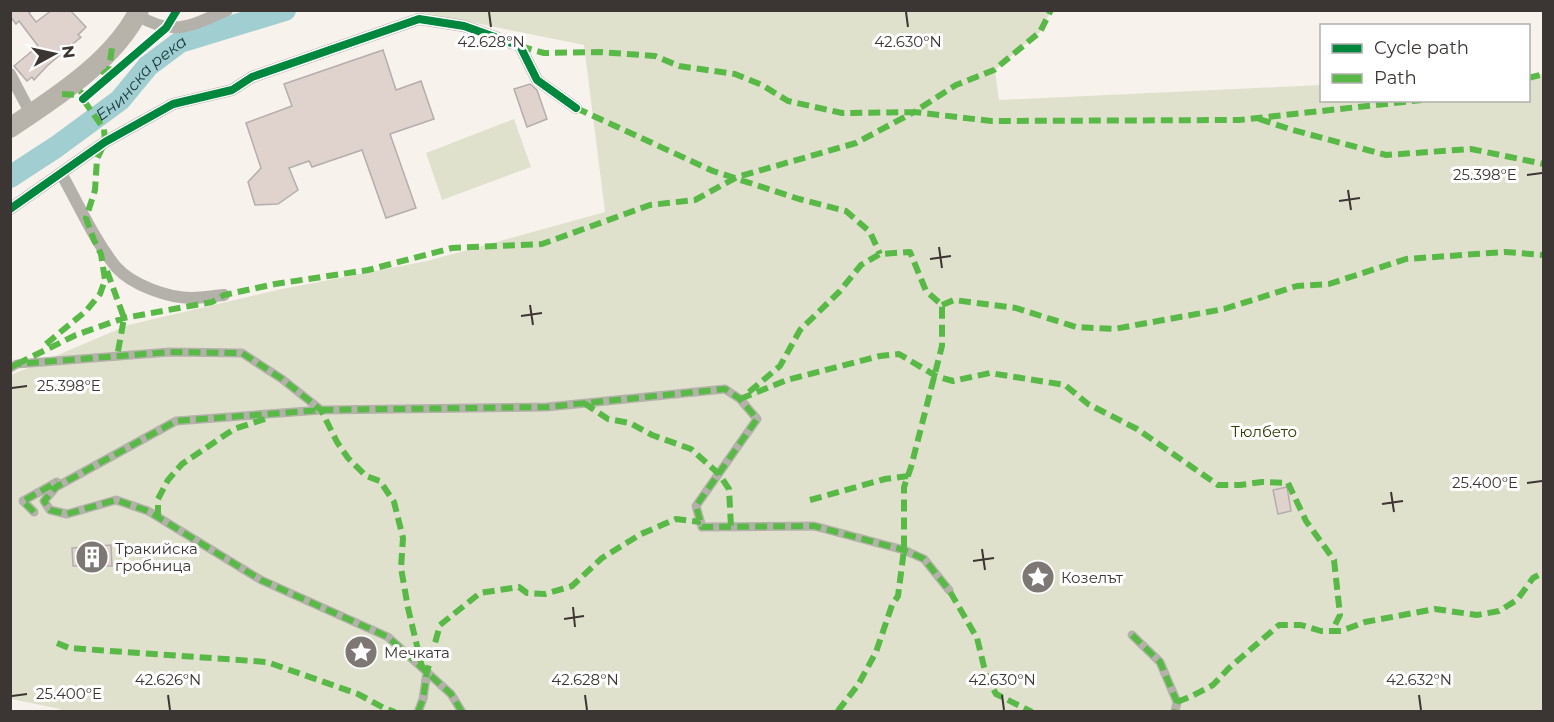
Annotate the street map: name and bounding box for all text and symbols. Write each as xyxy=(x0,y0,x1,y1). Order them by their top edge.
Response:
north arrow xyxy=(24,24,84,84)
legend xyxy=(1320,24,1530,102)
water label: Енинска река xyxy=(92,31,190,124)
text: 42.628°N xyxy=(457,32,525,51)
text: 42.630°N xyxy=(874,32,942,51)
text: Cycle path xyxy=(1374,37,1469,59)
text: N xyxy=(58,44,79,60)
text: Path xyxy=(1374,67,1417,89)
text: 25.398°E xyxy=(1453,165,1517,184)
text: 25.398°E xyxy=(37,376,101,395)
park label: Тюлбето xyxy=(1231,422,1297,441)
text: 25.400°E xyxy=(1452,473,1518,492)
building icon: Тракийска гробница xyxy=(74,539,110,575)
place label: Тракийска гробница xyxy=(115,539,198,575)
place icon: Козелът xyxy=(1020,559,1056,595)
place label: Козелът xyxy=(1061,568,1124,587)
place icon: Мечката xyxy=(343,634,379,670)
place label: Мечката xyxy=(384,643,450,662)
text: 42.626°N xyxy=(135,670,201,689)
text: 42.628°N xyxy=(551,670,619,689)
text: 42.630°N xyxy=(968,670,1036,689)
text: 42.632°N xyxy=(1386,670,1452,689)
text: 25.400°E xyxy=(36,684,102,703)

